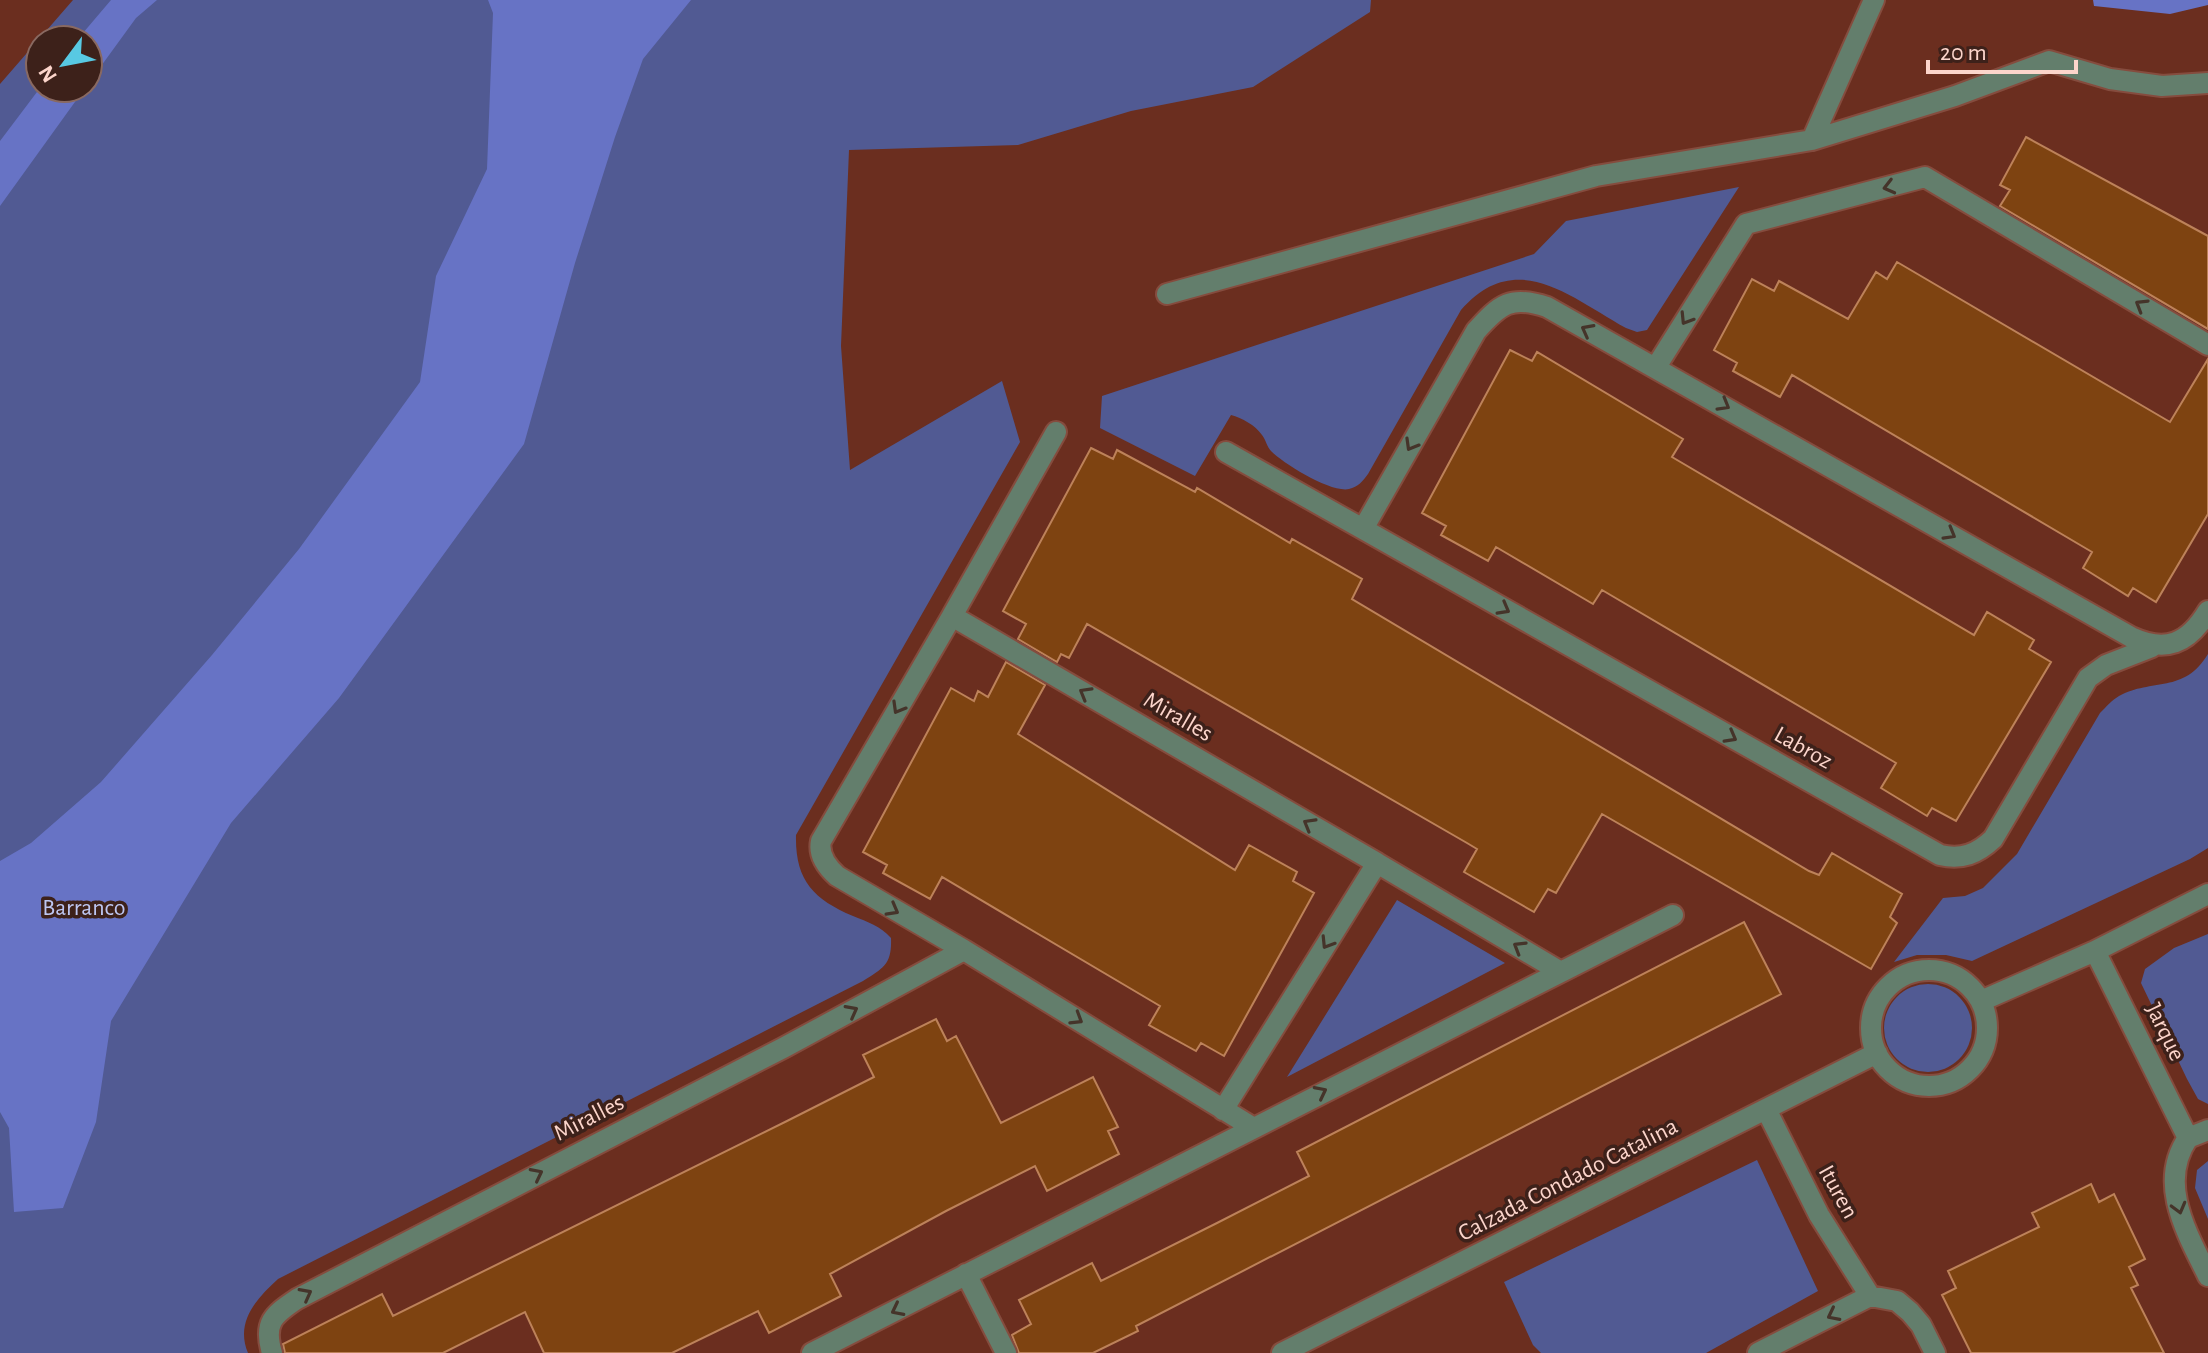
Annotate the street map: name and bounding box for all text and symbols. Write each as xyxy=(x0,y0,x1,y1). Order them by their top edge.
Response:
north arrow xyxy=(24,24,104,104)
scale bar xyxy=(1928,24,2076,74)
text: 20 m xyxy=(1940,41,1987,65)
text: N xyxy=(35,62,61,86)
one-way arrow xyxy=(1882,177,1896,194)
one-way arrow xyxy=(2135,299,2150,315)
one-way arrow xyxy=(1681,310,1696,325)
one-way arrow xyxy=(1582,324,1596,340)
one-way arrow xyxy=(1715,395,1730,411)
one-way arrow xyxy=(1405,436,1421,450)
one-way arrow xyxy=(1941,524,1956,540)
one-way arrow xyxy=(1496,599,1510,615)
one-way arrow xyxy=(1079,687,1094,703)
street label: Miralles xyxy=(1139,688,1217,746)
one-way arrow xyxy=(893,699,908,714)
street label: Labroz xyxy=(1770,722,1836,774)
one-way arrow xyxy=(1722,727,1736,743)
one-way arrow xyxy=(1303,818,1318,834)
park label: Barranco xyxy=(42,896,126,920)
one-way arrow xyxy=(884,900,899,916)
one-way arrow xyxy=(1321,934,1336,949)
one-way arrow xyxy=(1513,942,1528,957)
street label: Jarque xyxy=(2141,999,2189,1065)
one-way arrow xyxy=(844,1005,858,1020)
one-way arrow xyxy=(1068,1010,1083,1025)
one-way arrow xyxy=(1313,1087,1328,1102)
street label: Miralles xyxy=(550,1090,628,1146)
street label: Calzada Condado Catalina xyxy=(1454,1114,1682,1246)
street label: Ituren xyxy=(1814,1161,1862,1223)
one-way arrow xyxy=(528,1169,543,1184)
one-way arrow xyxy=(2170,1201,2187,1215)
one-way arrow xyxy=(297,1288,312,1304)
one-way arrow xyxy=(890,1300,905,1315)
one-way arrow xyxy=(1827,1305,1842,1320)

